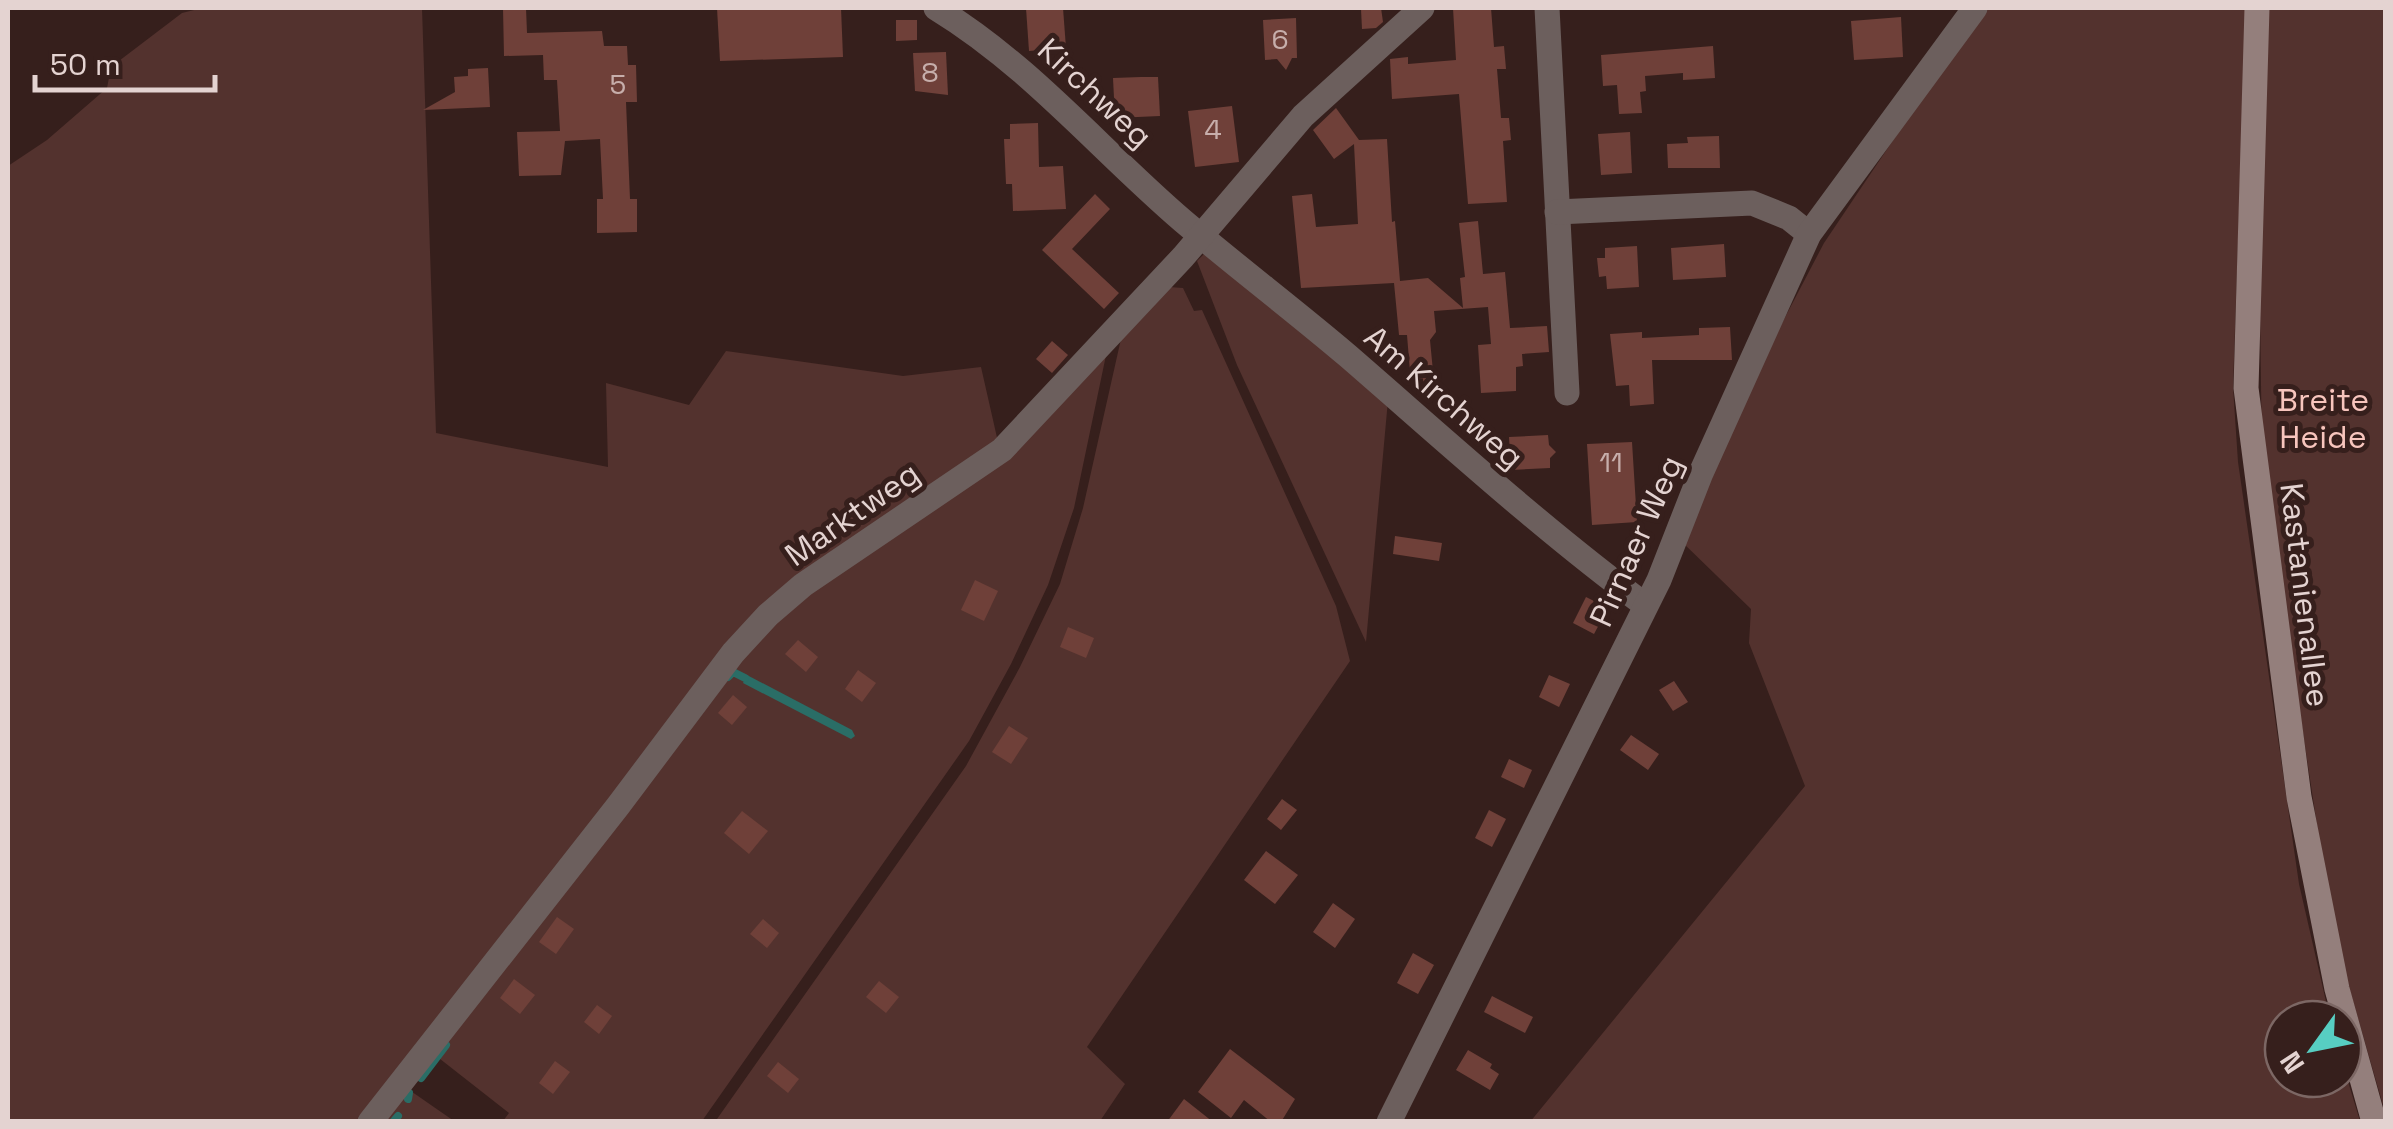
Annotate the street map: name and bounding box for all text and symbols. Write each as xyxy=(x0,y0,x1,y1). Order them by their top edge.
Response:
house number: 6 xyxy=(1271,21,1289,57)
scale bar xyxy=(35,30,215,92)
street label: Kirchweg xyxy=(1029,30,1161,156)
text: 50 m xyxy=(50,45,121,84)
house number: 8 xyxy=(921,54,939,90)
house number: 5 xyxy=(610,66,626,102)
house number: 4 xyxy=(1204,111,1222,147)
street label: Am Kirchweg xyxy=(1356,317,1532,477)
park label: Breite Heide xyxy=(2277,380,2369,457)
house number: 11 xyxy=(1599,444,1623,480)
street label: Pirnaer Weg xyxy=(1581,449,1691,633)
street label: Marktweg xyxy=(777,453,927,575)
street label: Kastanienallee xyxy=(2271,481,2339,709)
north arrow xyxy=(2263,999,2363,1099)
text: N xyxy=(2272,1045,2312,1080)

